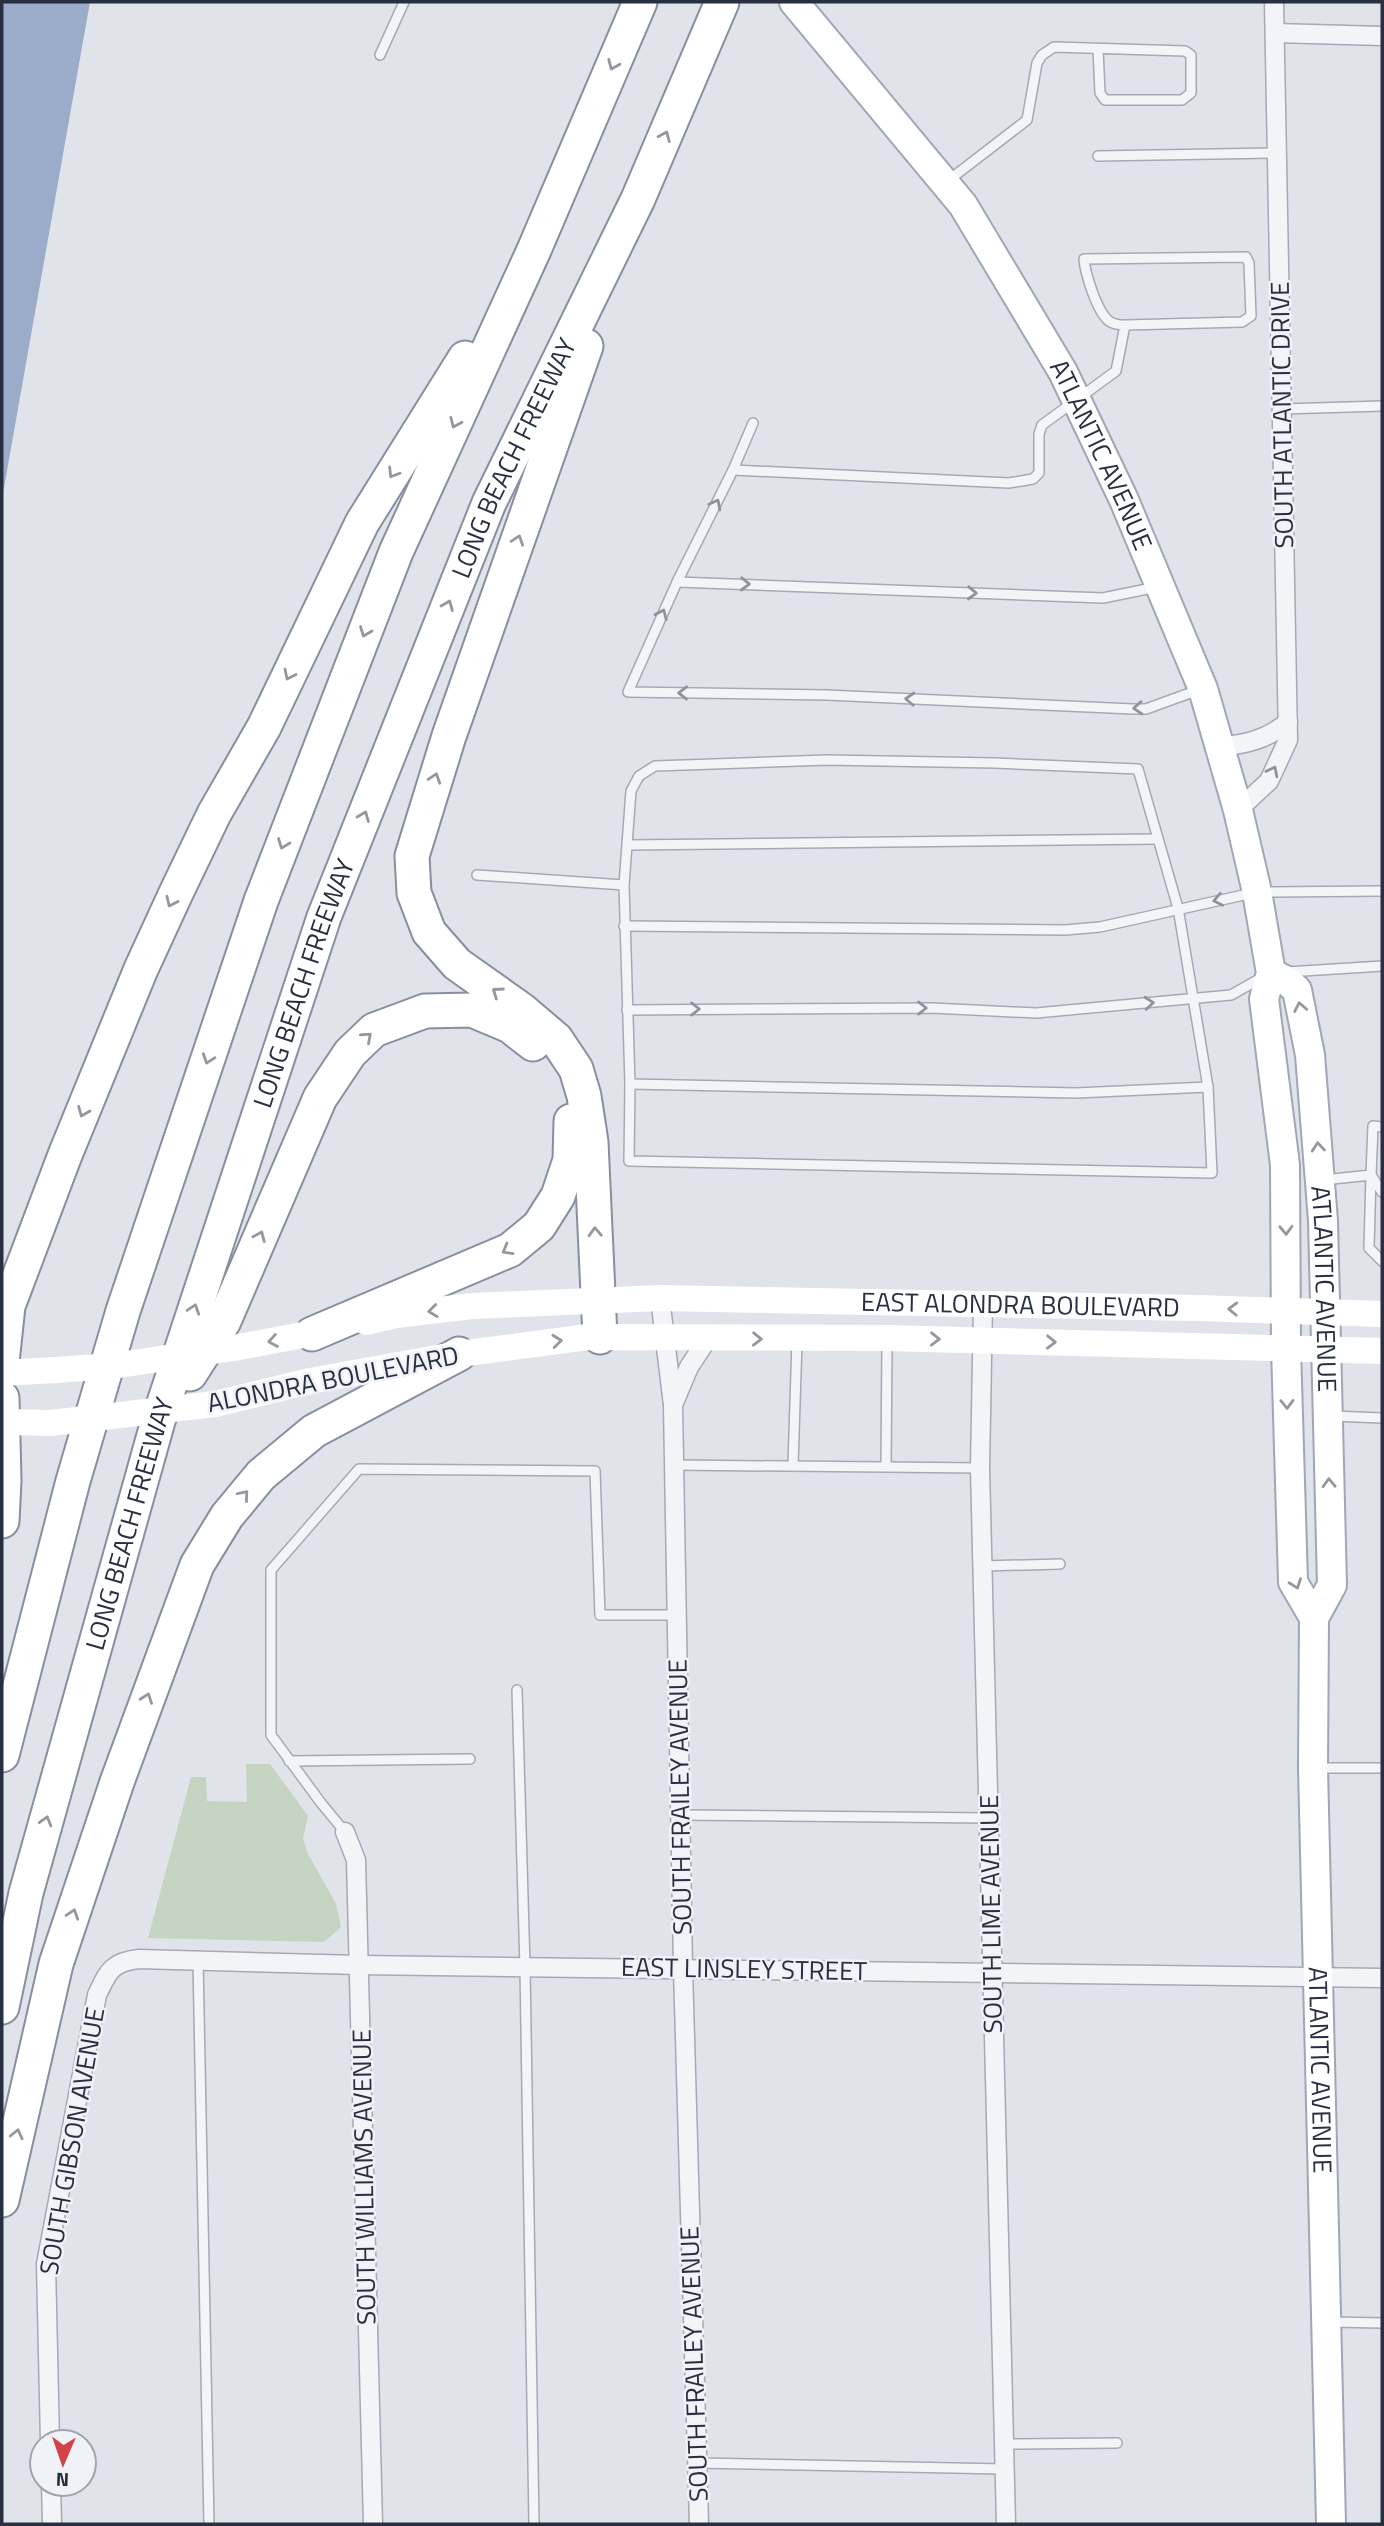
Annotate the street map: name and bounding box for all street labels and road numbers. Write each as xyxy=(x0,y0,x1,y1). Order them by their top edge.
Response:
street label: SOUTH ATLANTIC DRIVE xyxy=(1260,281,1303,549)
street label: LONG BEACH FREEWAY xyxy=(441,331,586,584)
street label: ATLANTIC AVENUE xyxy=(1041,351,1163,556)
street label: LONG BEACH FREEWAY xyxy=(243,853,364,1113)
street label: ATLANTIC AVENUE xyxy=(1301,1184,1347,1393)
street label: EAST ALONDRA BOULEVARD xyxy=(861,1282,1180,1327)
street label: ALONDRA BOULEVARD xyxy=(204,1335,462,1422)
street label: LONG BEACH FREEWAY xyxy=(75,1392,183,1654)
street label: SOUTH FRAILEY AVENUE xyxy=(658,1659,701,1935)
street label: SOUTH LIME AVENUE xyxy=(969,1794,1012,2034)
street label: EAST LINSLEY STREET xyxy=(620,1947,868,1990)
street label: ATLANTIC AVENUE xyxy=(1299,1966,1343,2174)
street label: SOUTH GIBSON AVENUE xyxy=(29,2004,114,2278)
street label: SOUTH WILLIAMS AVENUE xyxy=(341,2029,386,2325)
street label: SOUTH FRAILEY AVENUE xyxy=(669,2225,718,2503)

